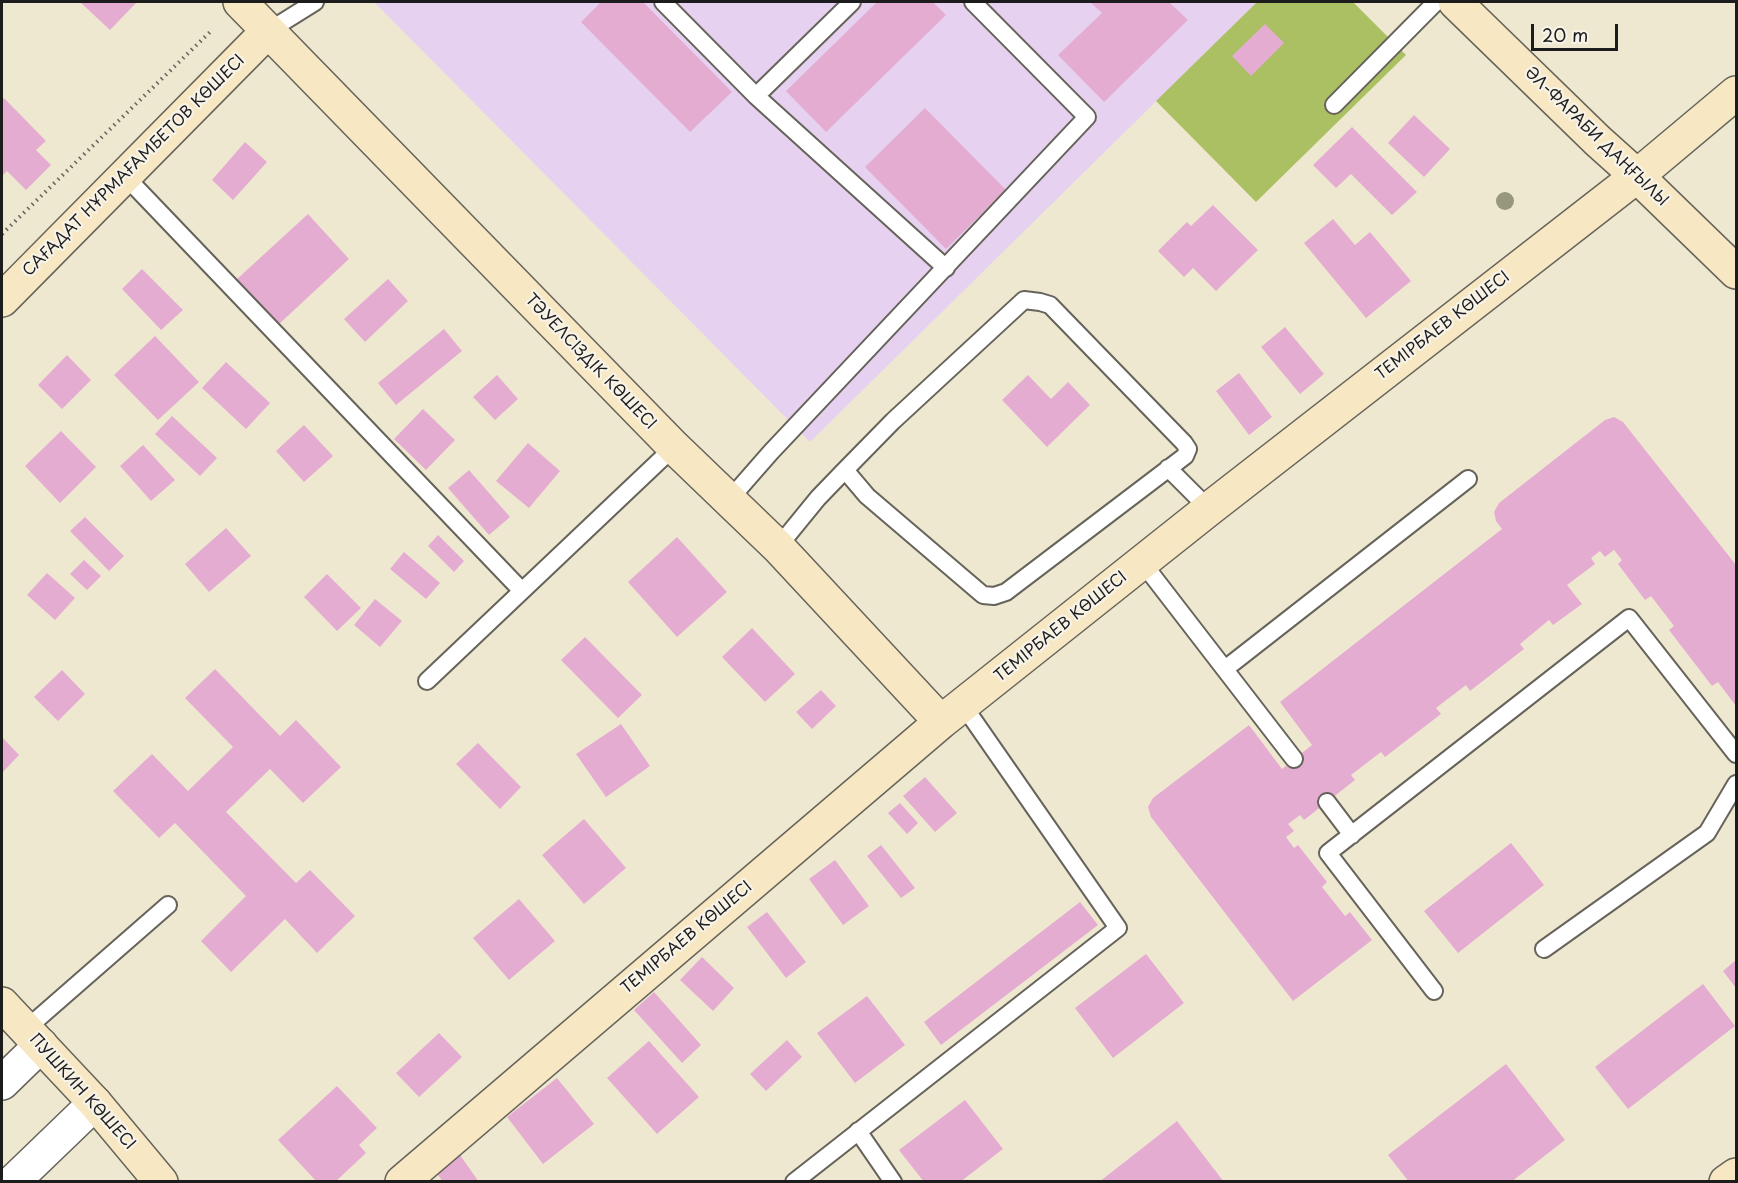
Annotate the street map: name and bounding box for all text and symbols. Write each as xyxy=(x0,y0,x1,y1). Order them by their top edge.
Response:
scale bar xyxy=(1534,12,1621,50)
text: 20 m xyxy=(1542,21,1588,48)
street label: САҒАДАТ НҰРМАҒАМБЕТОВ КӨШЕСІ xyxy=(19,51,249,281)
street label: ӘЛ-ФАРАБИ ДАҢҒЫЛЫ xyxy=(1520,63,1672,211)
street label: ТЕМІРБАЕВ КӨШЕСІ xyxy=(1372,268,1514,384)
street label: ТӘУЕЛСІЗДІК КӨШЕСІ xyxy=(520,290,660,434)
street label: ТЕМІРБАЕВ КӨШЕСІ xyxy=(991,568,1131,686)
street label: ТЕМІРБАЕВ КӨШЕСІ xyxy=(618,878,756,998)
street label: ПУШКИН КӨШЕСІ xyxy=(25,1030,139,1154)

